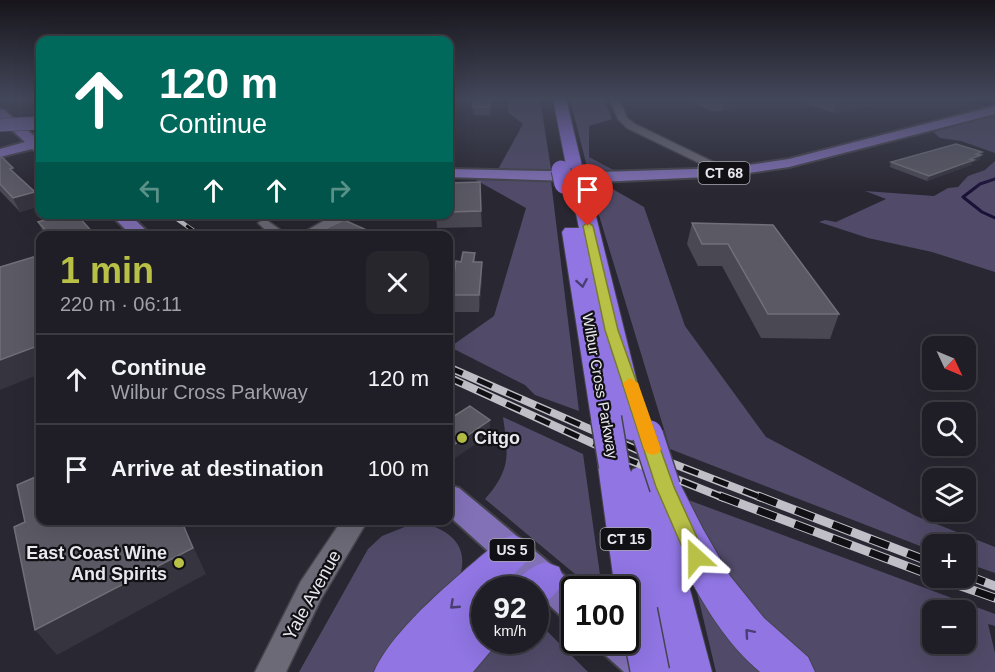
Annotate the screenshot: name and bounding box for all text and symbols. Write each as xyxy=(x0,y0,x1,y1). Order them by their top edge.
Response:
icon: ahead xyxy=(60,60,138,138)
text: 120 m xyxy=(159,60,278,107)
text: Continue xyxy=(159,109,267,139)
road number: CT 68 xyxy=(698,162,750,184)
pin xyxy=(562,164,613,226)
icon: arrive xyxy=(571,173,604,206)
icon: left xyxy=(134,174,167,207)
icon: ahead xyxy=(197,174,230,207)
icon: ahead xyxy=(260,174,293,207)
icon: right xyxy=(323,174,356,207)
text: 1 min xyxy=(60,250,154,291)
button: close xyxy=(366,251,429,314)
one-way arrow xyxy=(575,278,588,288)
text: 220 m · 06:11 xyxy=(60,293,182,315)
street label: Wilbur Cross Parkway xyxy=(579,312,622,461)
north arrow xyxy=(922,336,976,390)
map controls xyxy=(922,336,976,654)
text: Continue xyxy=(111,355,206,380)
icon: ahead xyxy=(60,363,93,396)
text: 120 m xyxy=(368,366,429,391)
text: Wilbur Cross Parkway xyxy=(111,381,308,403)
button: search xyxy=(922,402,976,456)
place label: Citgo xyxy=(474,428,520,448)
marker: Citgo xyxy=(455,431,469,445)
icon: arrive xyxy=(60,453,93,486)
text: Arrive at destination xyxy=(111,456,324,481)
text: 100 m xyxy=(368,456,429,481)
button: layers xyxy=(922,468,976,522)
position arrow xyxy=(664,525,728,589)
road number: CT 15 xyxy=(600,528,652,550)
button: + xyxy=(922,534,976,588)
road number: US 5 xyxy=(490,539,534,561)
place label: East Coast Wine And Spirits xyxy=(26,543,167,584)
street label: Yale Avenue xyxy=(279,547,345,643)
marker: East Coast Wine And Spirits xyxy=(172,556,186,570)
speed limit sign: 100 xyxy=(561,576,639,654)
text: 92 xyxy=(493,591,527,624)
one-way arrow xyxy=(451,598,462,609)
button: − xyxy=(922,600,976,654)
text: km/h xyxy=(494,622,526,639)
one-way arrow xyxy=(745,629,756,640)

